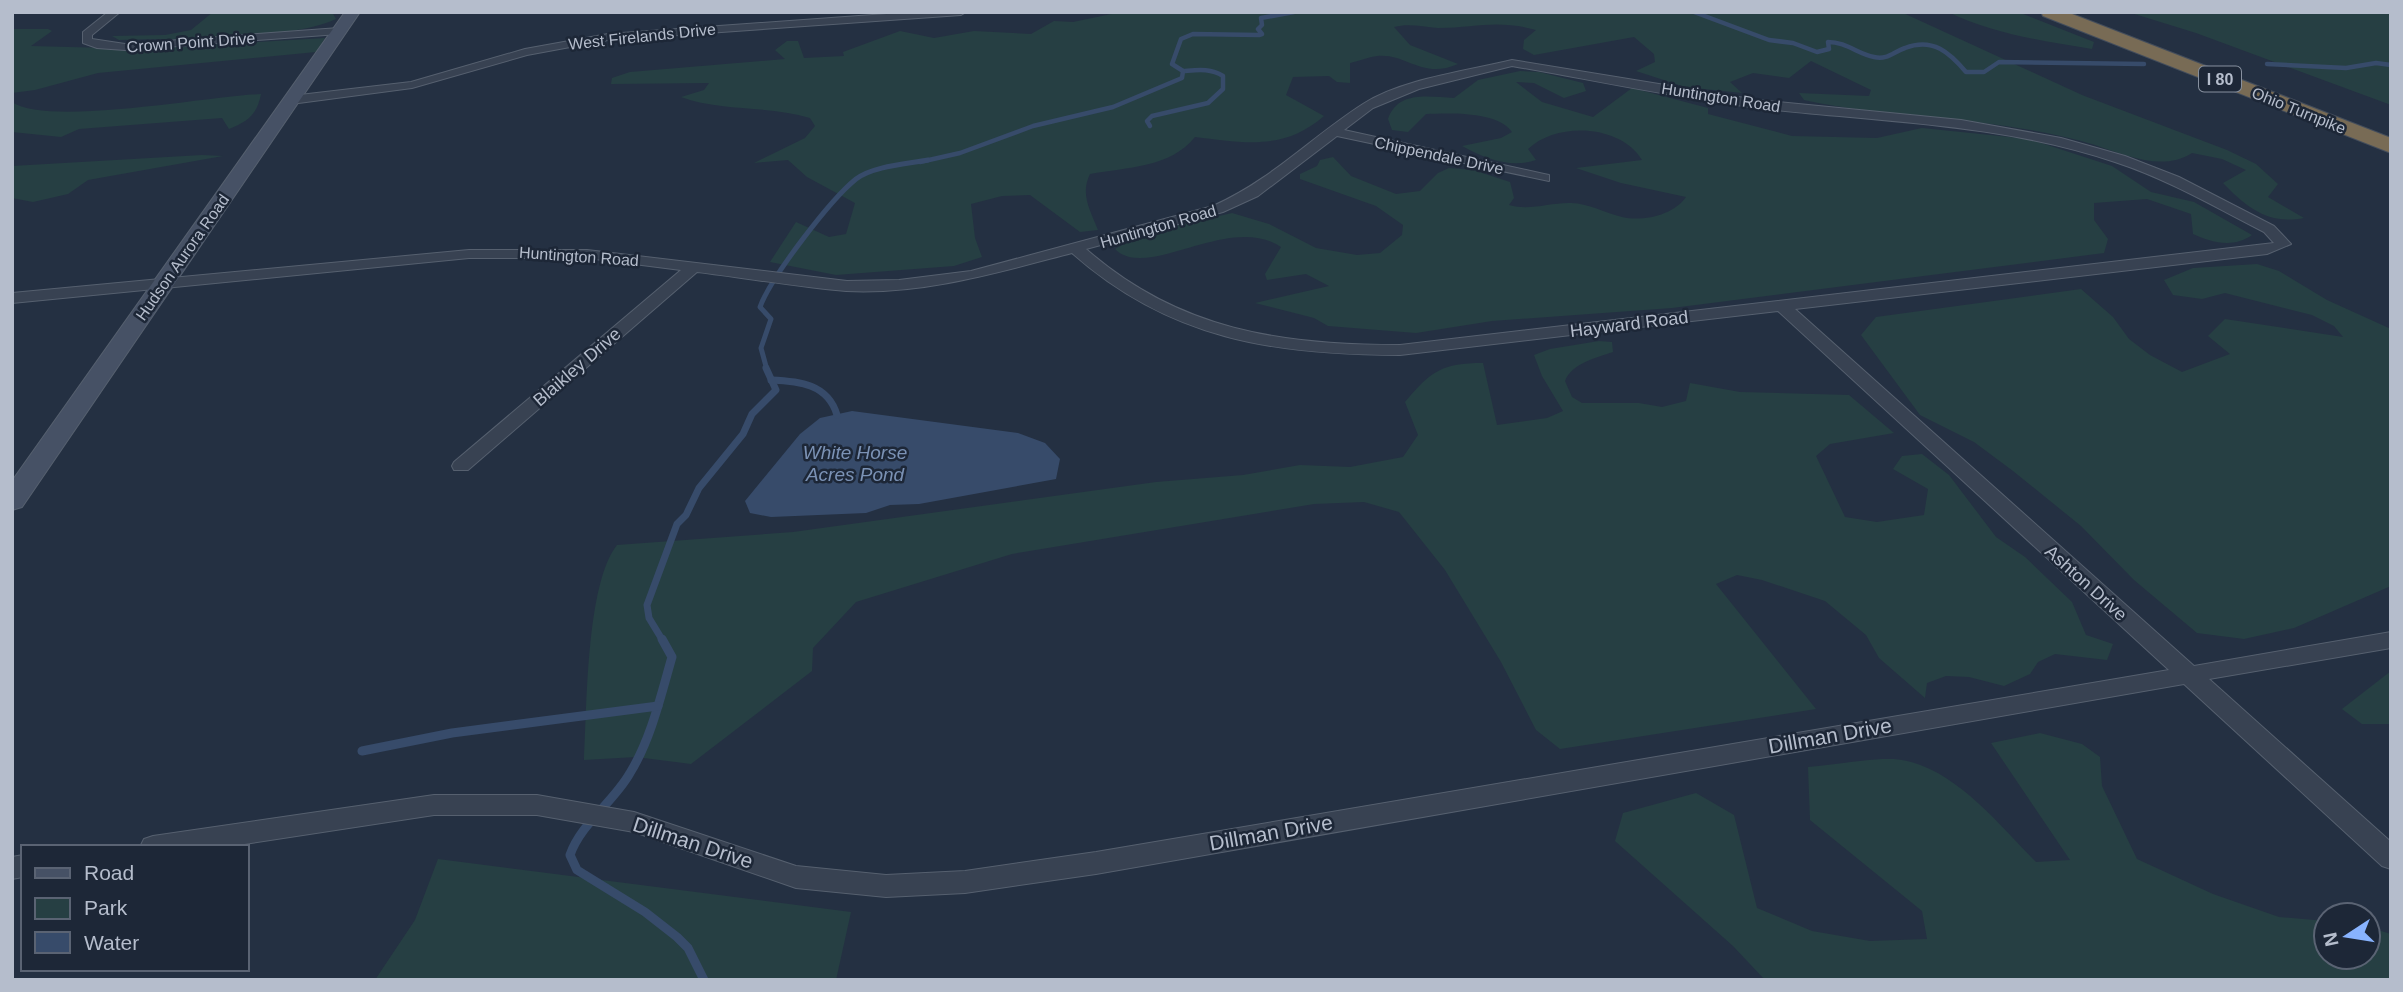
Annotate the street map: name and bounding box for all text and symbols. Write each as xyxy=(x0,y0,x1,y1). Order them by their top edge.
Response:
street label: West Firelands Drive xyxy=(567,20,717,53)
street label: Crown Point Drive xyxy=(126,30,256,55)
road number: I 80 xyxy=(2199,66,2241,92)
street label: Huntington Road xyxy=(1660,80,1782,115)
street label: Ohio Turnpike xyxy=(2249,84,2348,137)
street label: Chippendale Drive xyxy=(1373,133,1505,178)
street label: Hudson Aurora Road xyxy=(133,191,232,323)
street label: Huntington Road xyxy=(1098,202,1218,251)
street label: Huntington Road xyxy=(518,244,639,269)
street label: Hayward Road xyxy=(1569,307,1689,341)
street label: Blaikley Drive xyxy=(529,324,625,410)
water label: White Horse Acres Pond xyxy=(803,442,907,485)
street label: Ashton Drive xyxy=(2041,541,2131,625)
street label: Dillman Drive xyxy=(1766,713,1893,758)
street label: Dillman Drive xyxy=(1207,810,1334,855)
street label: Dillman Drive xyxy=(630,812,756,873)
legend xyxy=(21,845,248,971)
text: Road xyxy=(84,861,134,884)
text: Park xyxy=(84,896,128,919)
north arrow xyxy=(2312,901,2382,971)
text: Water xyxy=(84,931,139,954)
text: N xyxy=(2319,931,2343,948)

